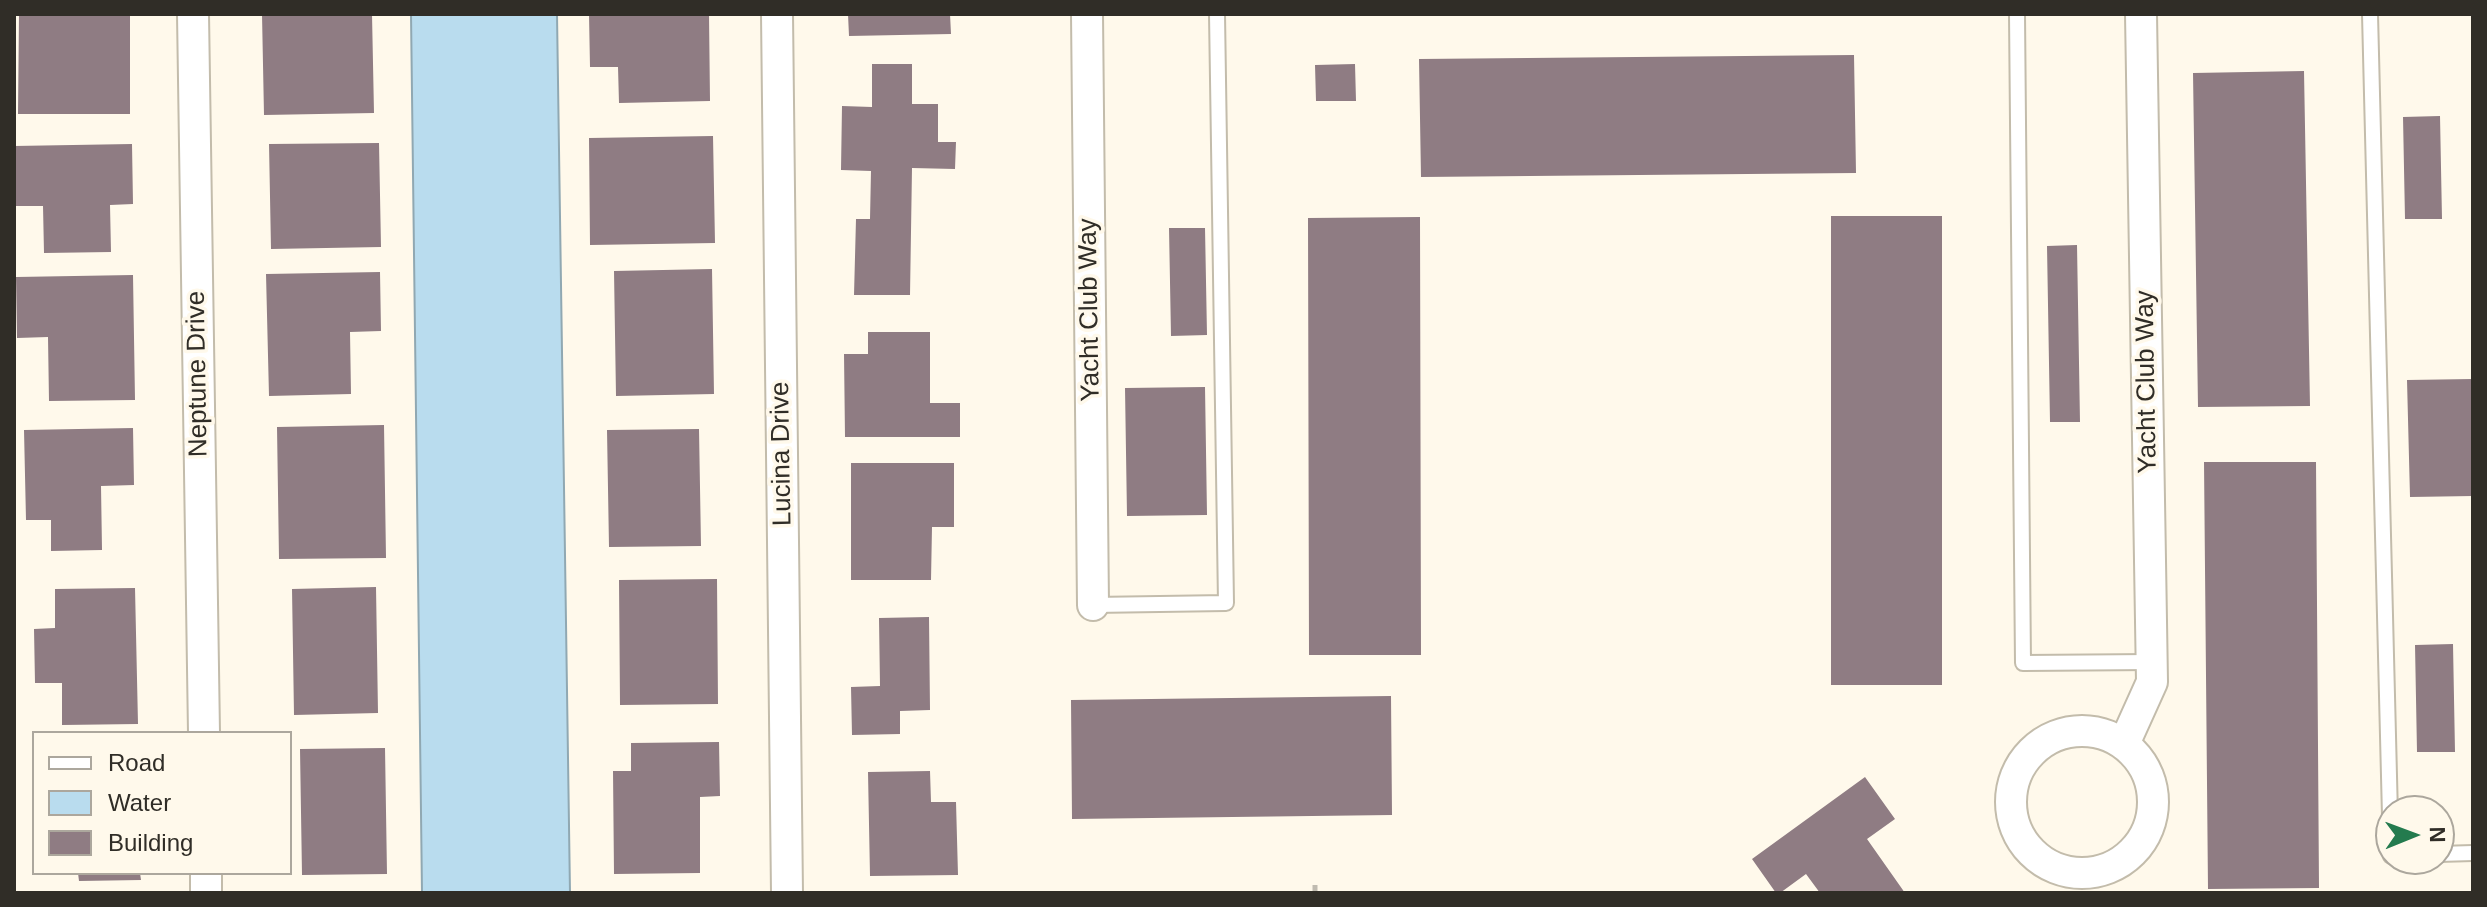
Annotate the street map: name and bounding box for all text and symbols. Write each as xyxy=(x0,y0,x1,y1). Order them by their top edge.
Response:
street label: Yacht Club Way xyxy=(1073,218,1107,402)
street label: Yacht Club Way xyxy=(2130,290,2164,474)
street label: Neptune Drive xyxy=(181,291,215,457)
street label: Lucina Drive xyxy=(765,381,799,527)
legend xyxy=(32,731,292,875)
text: Road xyxy=(108,749,165,776)
text: Water xyxy=(108,789,171,816)
north arrow xyxy=(2375,795,2455,875)
text: N xyxy=(2425,826,2450,843)
text: Building xyxy=(108,829,193,856)

